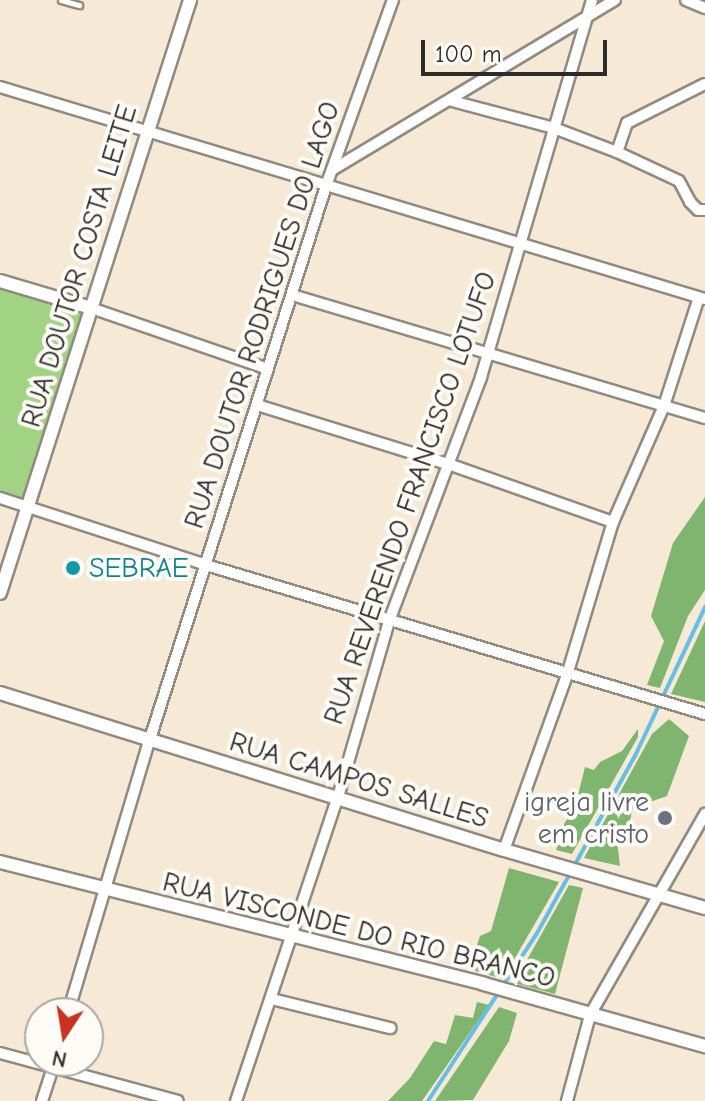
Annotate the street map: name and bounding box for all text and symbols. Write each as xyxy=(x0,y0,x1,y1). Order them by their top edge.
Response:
scale bar xyxy=(425,24,611,74)
text: 100 m xyxy=(435,40,502,68)
street label: RUA DOUTOR RODRIGUES DO LAGO xyxy=(177,97,347,533)
street label: RUA DOUTOR COSTA LEITE xyxy=(14,101,144,431)
street label: RUA REVERENDO FRANCISCO LOTUFO xyxy=(317,267,503,729)
place label: SEBRAE xyxy=(89,551,189,585)
marker: SEBRAE xyxy=(64,559,82,577)
street label: RUA CAMPOS SALLES xyxy=(226,725,492,835)
place label: igreja livre em cristo xyxy=(524,785,649,851)
marker: igreja livre em cristo xyxy=(656,809,674,827)
street label: RUA VISCONDE DO RIO BRANCO xyxy=(159,865,559,995)
north arrow xyxy=(24,997,104,1077)
text: N xyxy=(50,1044,69,1073)

